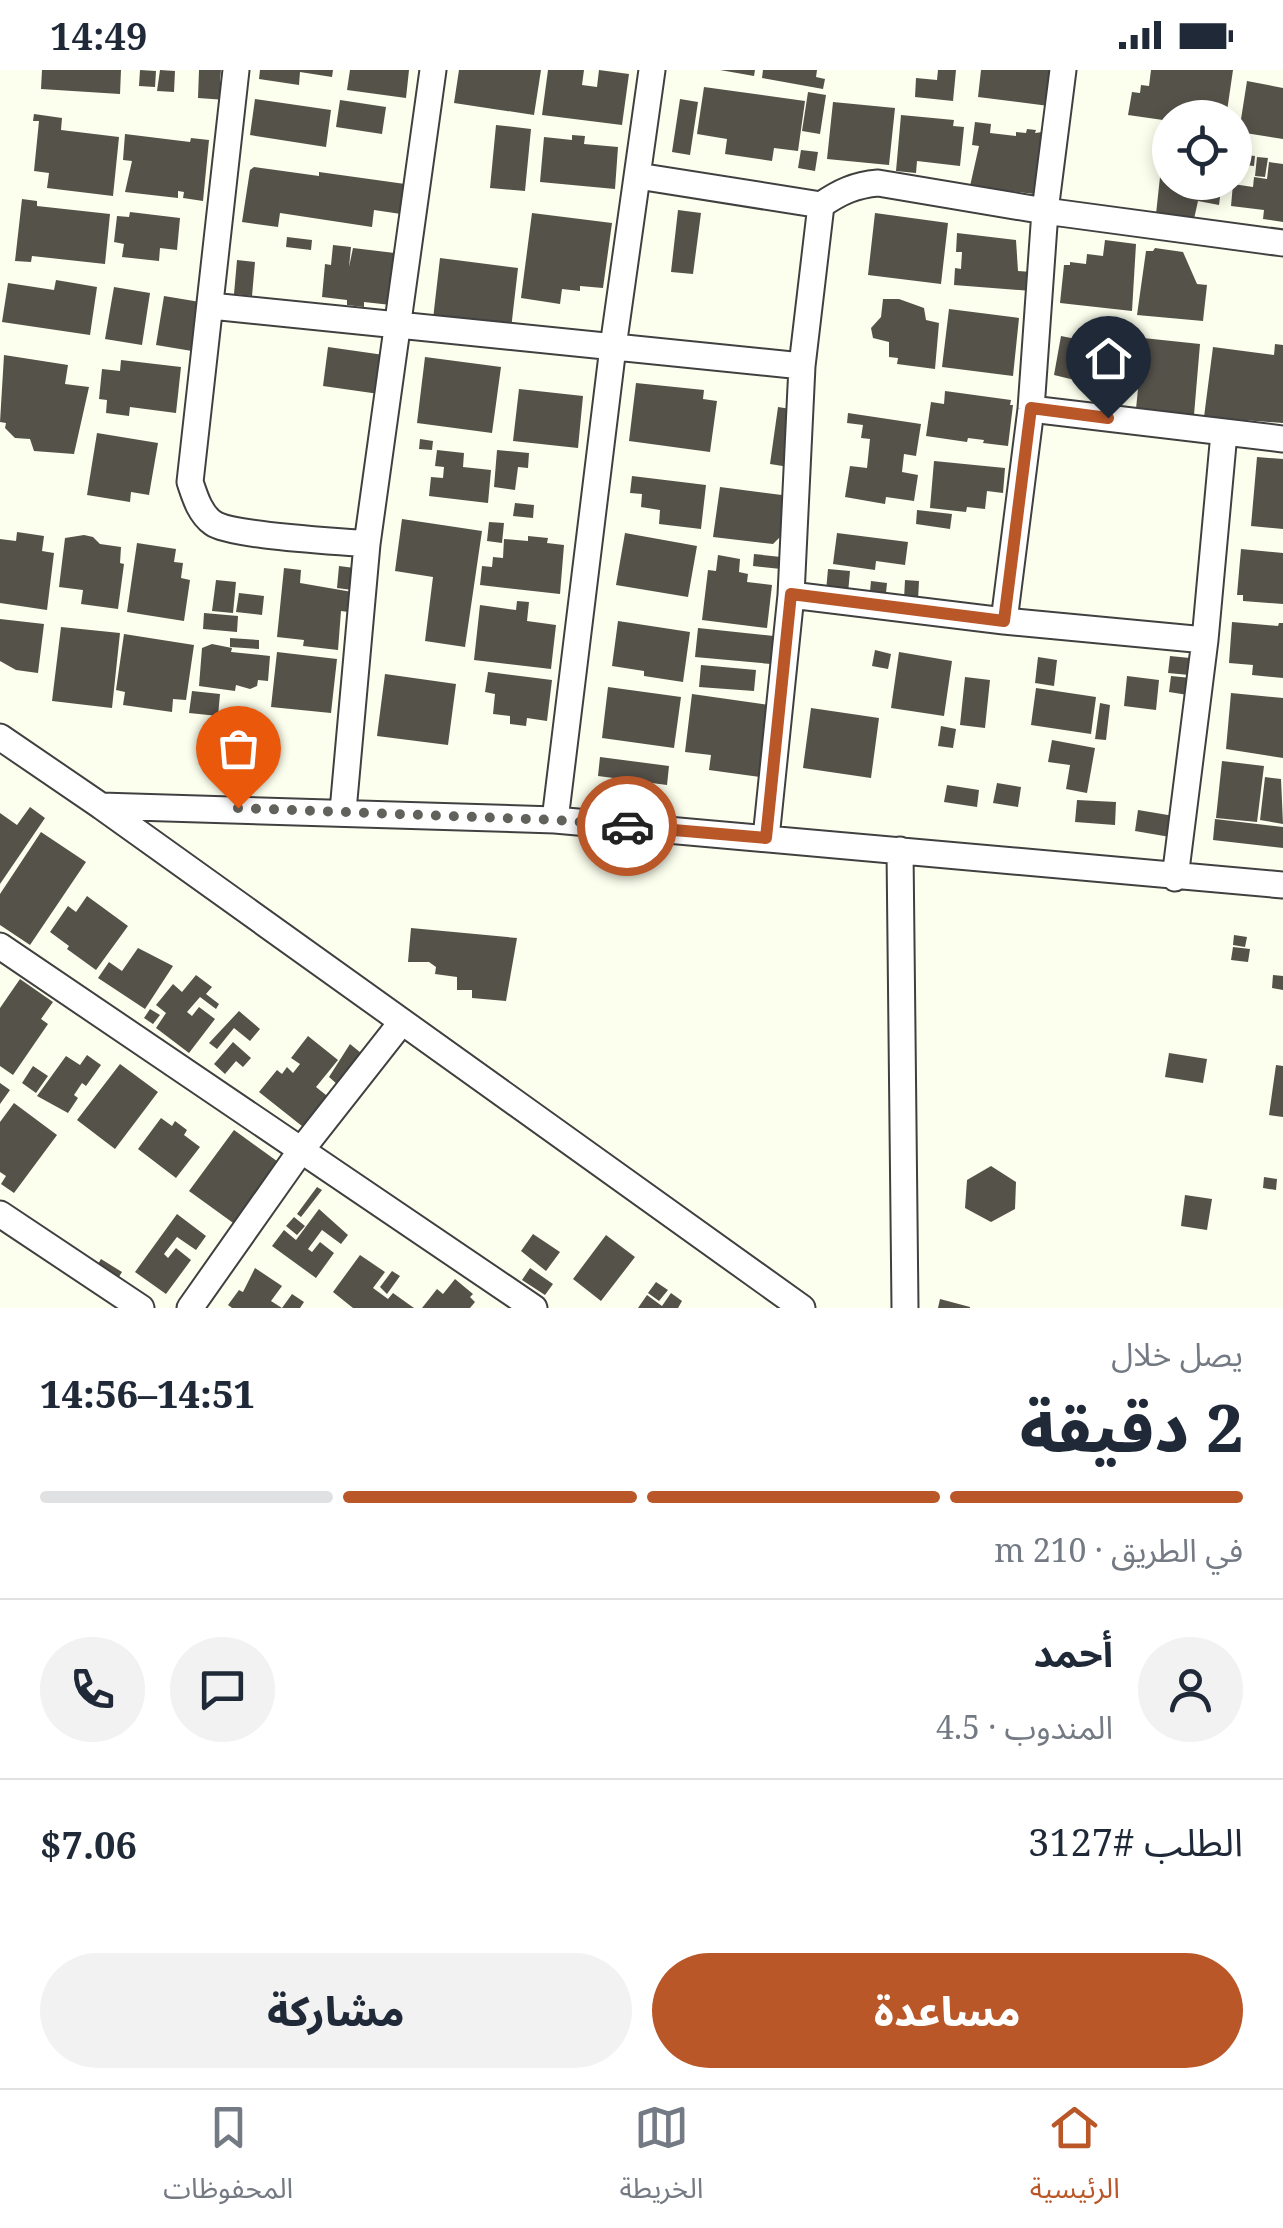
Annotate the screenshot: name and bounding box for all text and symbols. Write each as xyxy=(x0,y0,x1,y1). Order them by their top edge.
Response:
text: 14:49 xyxy=(50,9,147,61)
map controls xyxy=(1152,100,1252,200)
button: locate xyxy=(1152,100,1252,200)
pin xyxy=(1066,316,1151,419)
icon: home xyxy=(1081,331,1136,386)
pin xyxy=(196,706,281,809)
icon: bag xyxy=(211,721,266,776)
courier xyxy=(577,776,677,876)
icon: car xyxy=(600,799,655,854)
text: يصل خلال xyxy=(1111,1332,1243,1375)
text: 14:51–14:56 xyxy=(40,1367,255,1419)
text: 2 دقيقة xyxy=(1020,1383,1243,1471)
text: في الطريق · 210 m xyxy=(994,1528,1243,1571)
text: أحمد xyxy=(1033,1626,1113,1678)
button: phone xyxy=(40,1637,145,1742)
button: chat xyxy=(170,1637,275,1742)
button: person xyxy=(1138,1637,1243,1742)
text: المندوب · 4.5 xyxy=(936,1705,1113,1748)
text: الطلب #3127 xyxy=(1028,1815,1243,1867)
text: $7.06 xyxy=(40,1818,137,1870)
button: مشاركة xyxy=(40,1953,632,2068)
button: مساعدة xyxy=(652,1953,1243,2068)
tab: المحفوظات xyxy=(163,2100,293,2219)
tab: الخريطة xyxy=(620,2100,703,2219)
tab: الرئيسية xyxy=(1030,2100,1120,2219)

